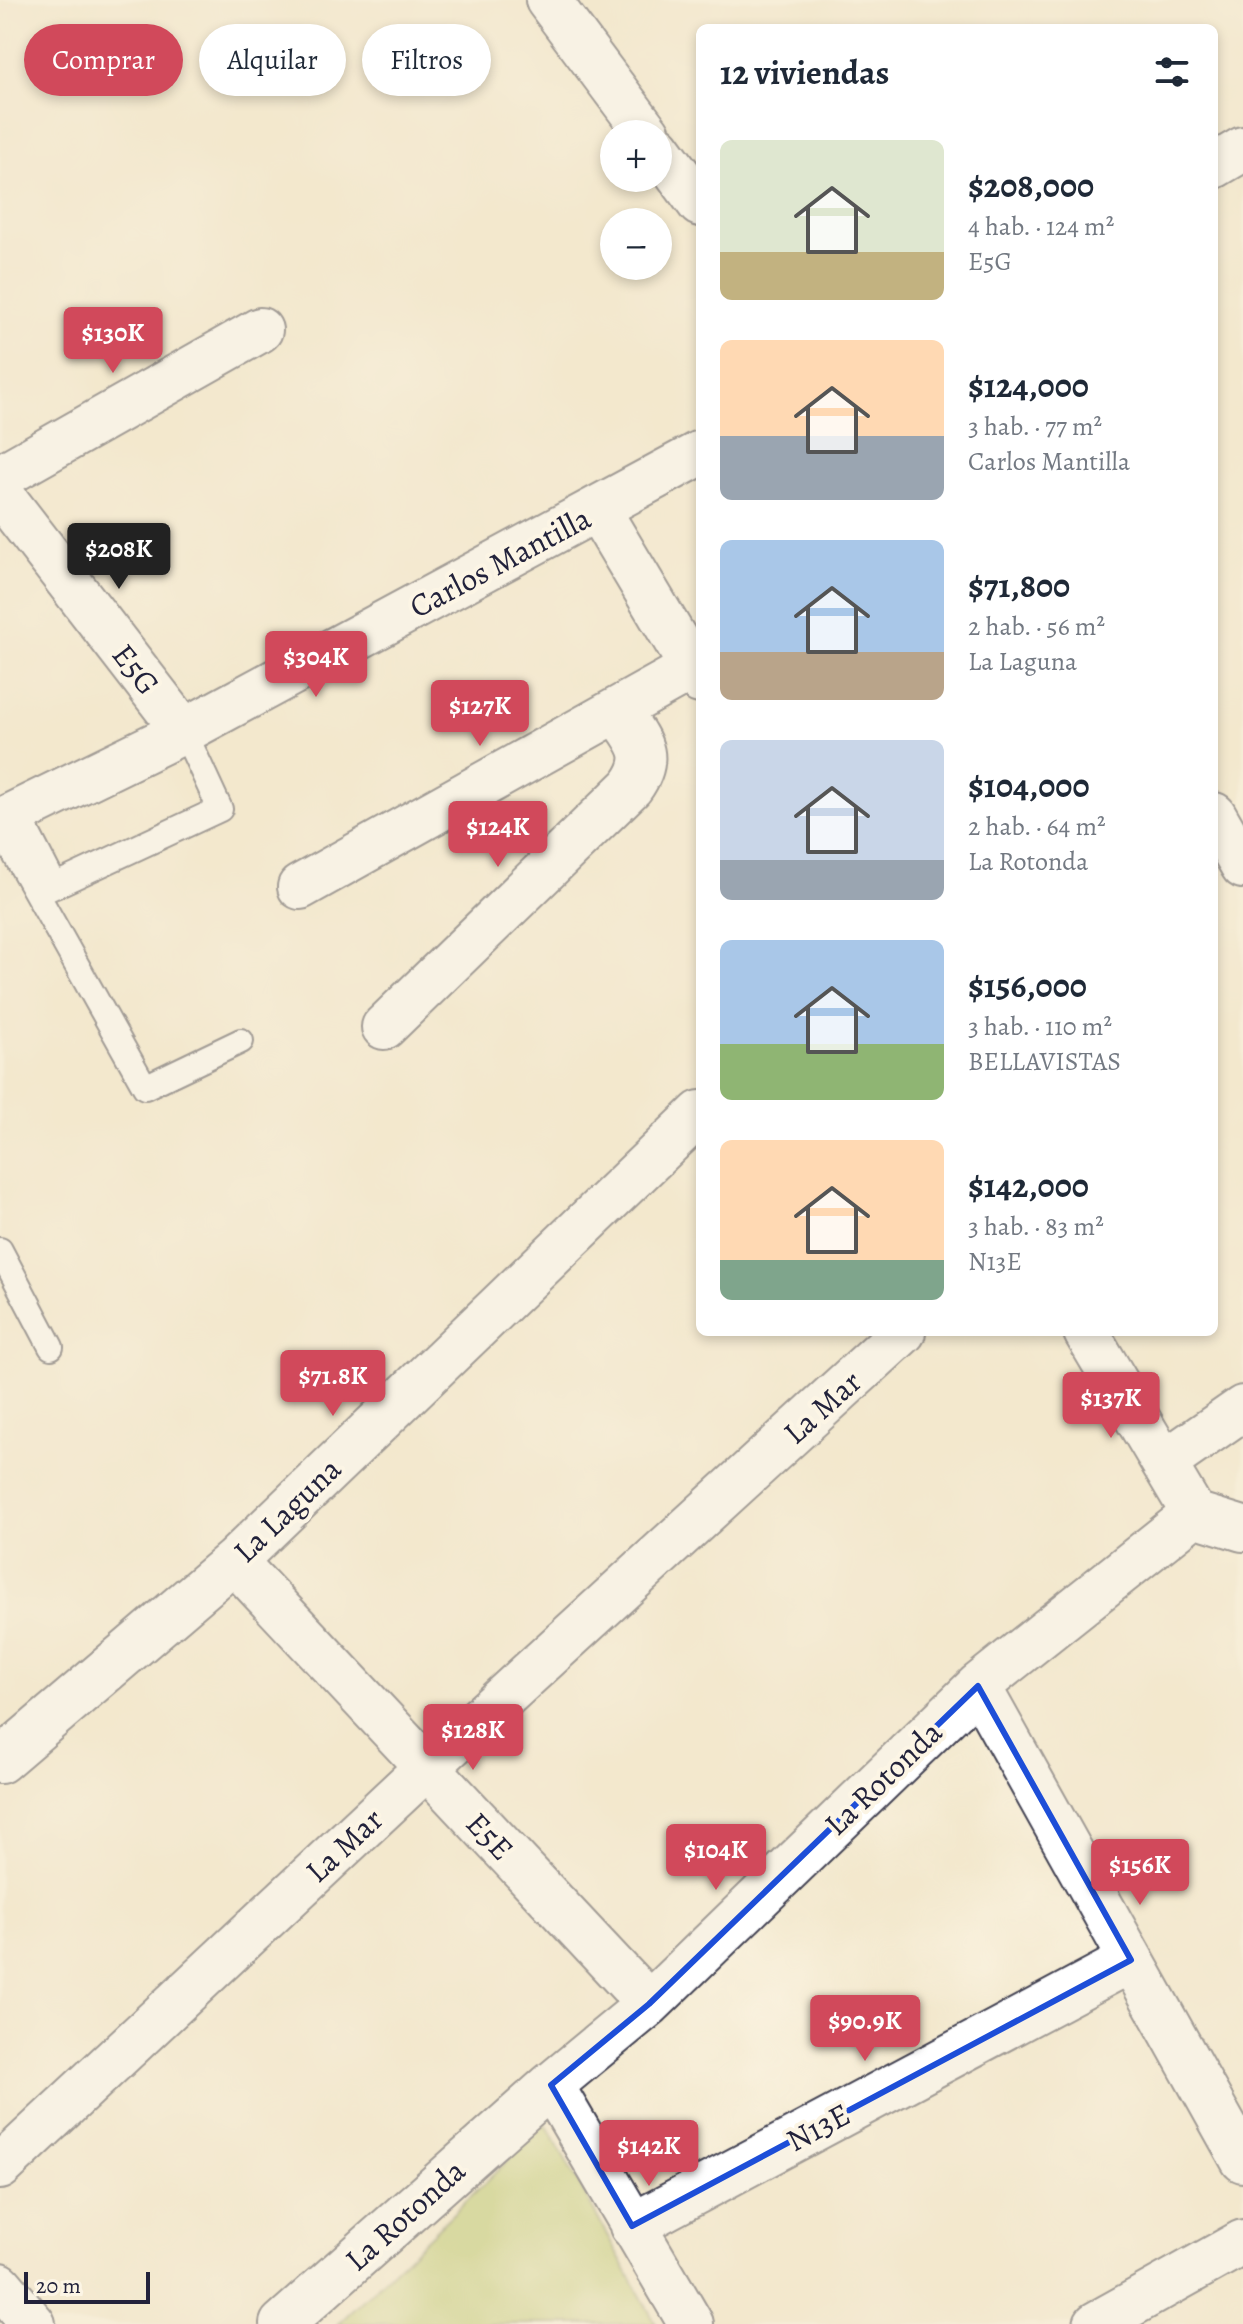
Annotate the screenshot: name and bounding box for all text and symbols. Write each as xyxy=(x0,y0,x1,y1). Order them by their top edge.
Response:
chip: Comprar xyxy=(24,24,183,96)
chip: Alquilar xyxy=(199,24,346,96)
chip: Filtros xyxy=(362,24,491,96)
text: 12 viviendas xyxy=(720,49,889,96)
icon: filters xyxy=(1150,50,1194,94)
map controls xyxy=(600,120,672,280)
button: + xyxy=(600,120,672,192)
text: $208,000 xyxy=(968,162,1094,209)
icon: home xyxy=(784,172,880,268)
button: − xyxy=(600,208,672,280)
text: 4 hab. · 124 m² xyxy=(968,209,1114,244)
text: E5G xyxy=(968,244,1012,279)
pin: $130K xyxy=(57,307,169,375)
text: $130K xyxy=(82,315,144,350)
text: $124,000 xyxy=(968,362,1089,409)
icon: home xyxy=(784,372,880,468)
text: 3 hab. · 77 m² xyxy=(968,409,1102,444)
text: Carlos Mantilla xyxy=(968,444,1130,479)
street label: Carlos Mantilla xyxy=(402,496,598,628)
pin: $208K xyxy=(63,523,175,591)
text: $208K xyxy=(85,531,153,566)
text: $71,800 xyxy=(968,562,1070,609)
icon: home xyxy=(784,572,880,668)
text: 2 hab. · 56 m² xyxy=(968,609,1105,644)
pin: $304K xyxy=(260,631,372,699)
street label: E5G xyxy=(102,634,170,704)
text: $304K xyxy=(283,639,349,674)
text: La Laguna xyxy=(968,644,1077,679)
pin: $127K xyxy=(424,680,536,748)
text: $127K xyxy=(449,688,511,723)
text: $104,000 xyxy=(968,762,1090,809)
icon: home xyxy=(784,772,880,868)
pin: $124K xyxy=(442,801,554,869)
text: $124K xyxy=(466,809,530,844)
text: 2 hab. · 64 m² xyxy=(968,809,1106,844)
text: La Rotonda xyxy=(968,844,1088,879)
text: $156,000 xyxy=(968,962,1087,1009)
icon: home xyxy=(784,972,880,1068)
text: 3 hab. · 110 m² xyxy=(968,1009,1112,1044)
text: BELLAVISTAS xyxy=(968,1044,1121,1079)
text: $142,000 xyxy=(968,1162,1089,1209)
icon: home xyxy=(784,1172,880,1268)
text: 3 hab. · 83 m² xyxy=(968,1209,1104,1244)
text: N13E xyxy=(968,1244,1022,1279)
pin: $71.8K xyxy=(268,1350,398,1418)
text: $71.8K xyxy=(298,1358,368,1393)
street label: La Mar xyxy=(773,1360,871,1454)
pin: $137K xyxy=(1055,1372,1167,1440)
text: $137K xyxy=(1081,1380,1141,1415)
street label: La Laguna xyxy=(223,1447,351,1573)
pin: $128K xyxy=(417,1704,529,1772)
street label: La Rotonda xyxy=(814,1711,952,1845)
text: $128K xyxy=(441,1712,505,1747)
street label: La Mar xyxy=(296,1798,392,1892)
street label: E5E xyxy=(456,1802,524,1870)
pin: $104K xyxy=(660,1824,772,1892)
text: $104K xyxy=(684,1832,748,1867)
pin: $156K xyxy=(1084,1839,1196,1907)
text: $156K xyxy=(1109,1847,1171,1882)
pin: $90.9K xyxy=(800,1995,930,2063)
text: $90.9K xyxy=(828,2003,902,2038)
street label: N13E xyxy=(778,2092,858,2162)
pin: $142K xyxy=(593,2120,705,2188)
text: $142K xyxy=(617,2128,681,2163)
street label: La Rotonda xyxy=(335,2149,475,2281)
scale bar xyxy=(24,2268,150,2304)
text: 20 m xyxy=(36,2271,81,2301)

